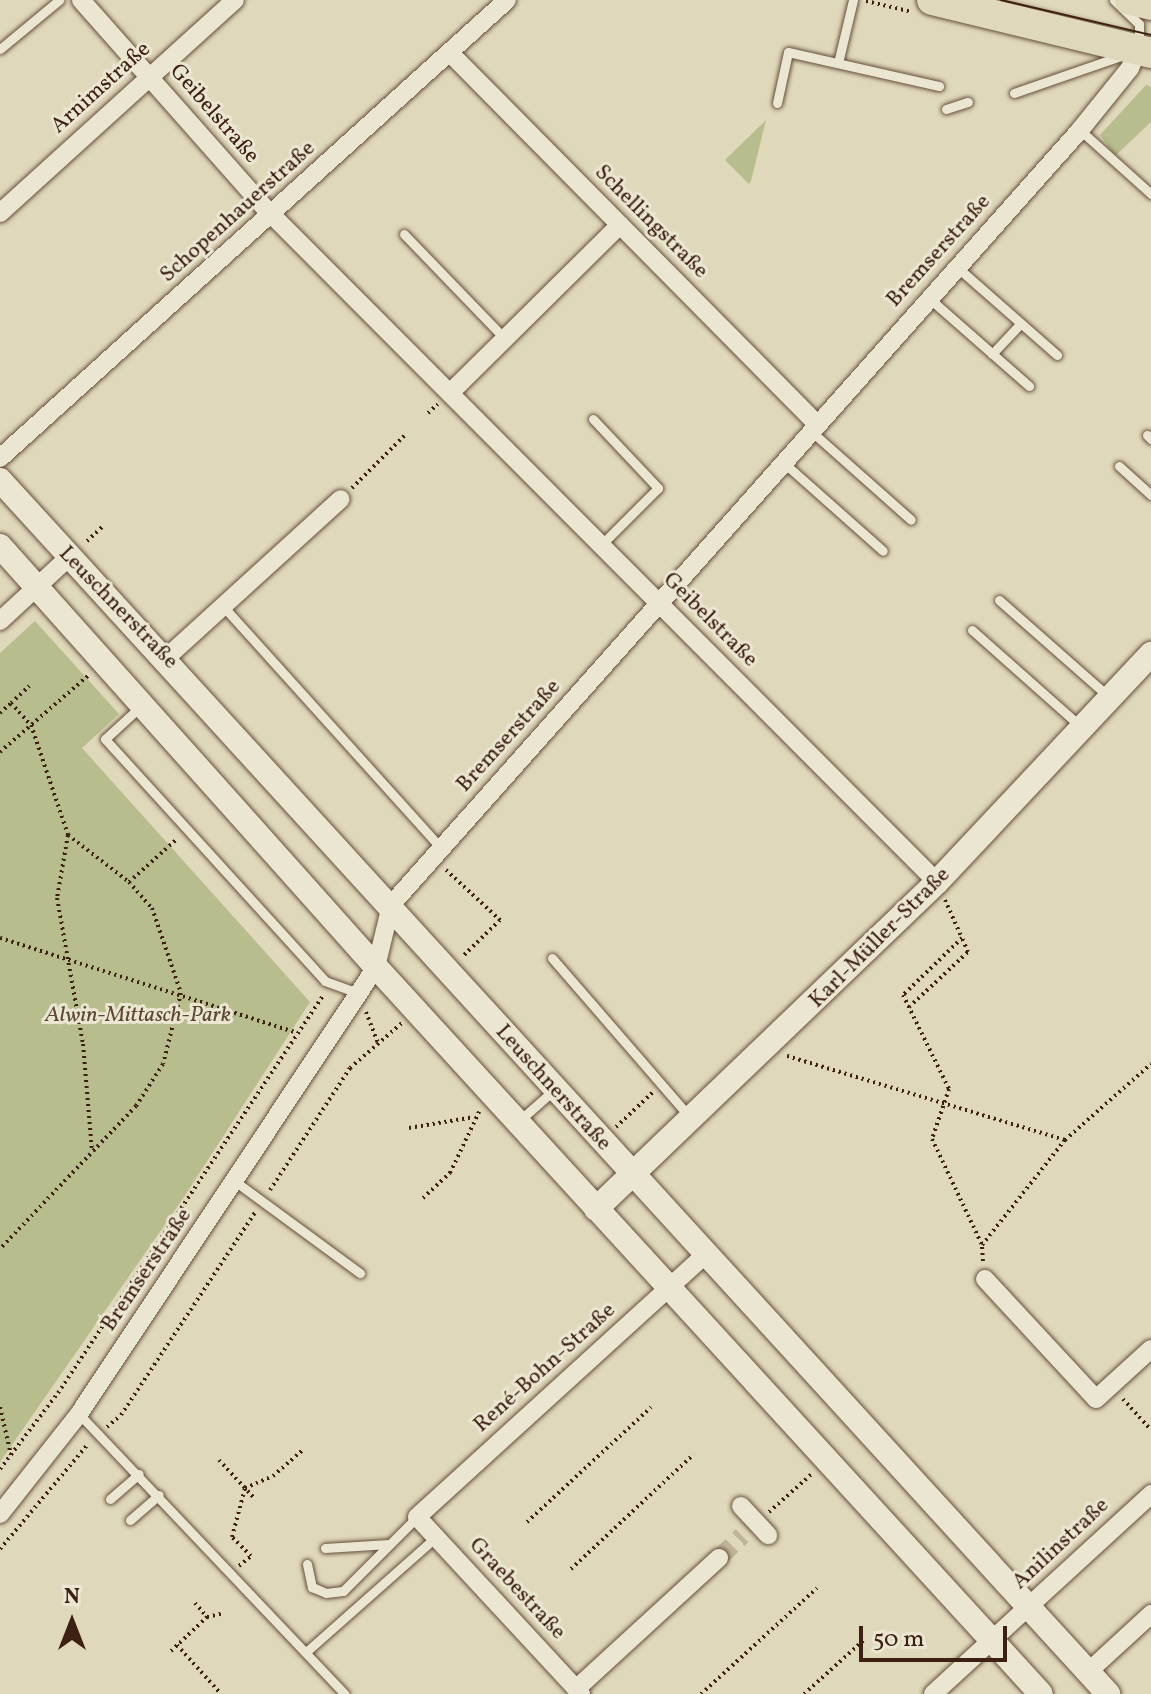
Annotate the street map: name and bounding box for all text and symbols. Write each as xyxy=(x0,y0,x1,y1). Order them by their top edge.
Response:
street label: Arnimstraße xyxy=(46,36,156,140)
street label: Geibelstraße xyxy=(164,59,264,169)
street label: Schopenhauerstraße xyxy=(155,135,321,289)
street label: Schellingstraße xyxy=(589,160,713,284)
street label: Bremserstraße xyxy=(881,189,997,313)
street label: Leuschnerstraße xyxy=(53,541,183,675)
street label: Geibelstraße xyxy=(657,567,763,673)
street label: Bremserstraße xyxy=(451,674,567,798)
street label: Karl-Müller-Straße xyxy=(804,862,956,1014)
park label: Alwin-Mittasch-Park xyxy=(45,1003,231,1029)
street label: Leuschnerstraße xyxy=(489,1019,617,1157)
street label: Bremserstraße xyxy=(96,1203,198,1337)
street label: René-Bohn-Straße xyxy=(469,1297,621,1439)
street label: Anilinstraße xyxy=(1007,1493,1115,1595)
street label: Graebestraße xyxy=(463,1532,571,1646)
north arrow xyxy=(32,1582,112,1662)
text: N xyxy=(64,1582,80,1613)
scale bar xyxy=(863,1610,1011,1660)
text: 50 m xyxy=(873,1623,925,1657)

